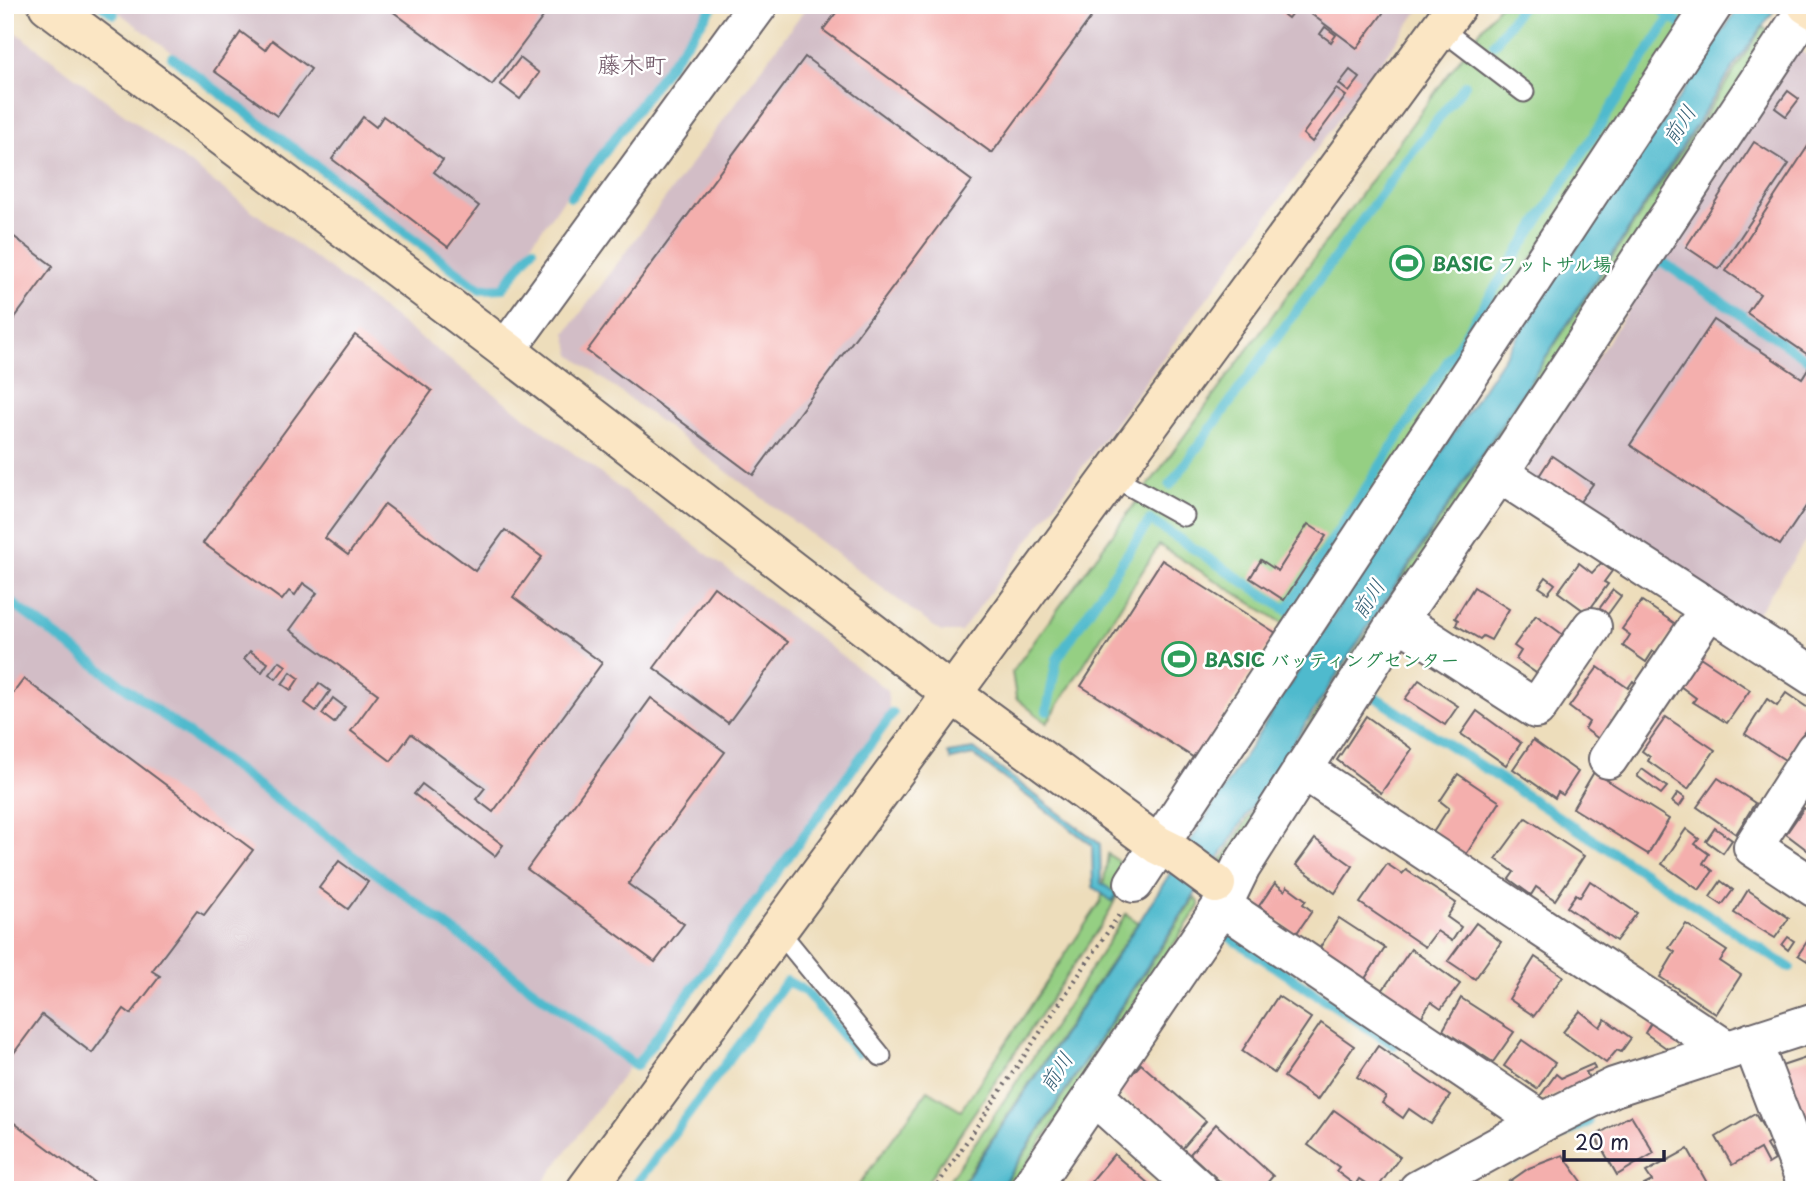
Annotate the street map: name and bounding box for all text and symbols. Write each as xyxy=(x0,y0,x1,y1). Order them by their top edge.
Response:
district label: 藤木町 xyxy=(598,46,667,81)
water label: 前川 xyxy=(1653,98,1703,150)
sports icon: BASIC フットサル場 xyxy=(1388,244,1426,282)
place label: BASIC フットサル場 xyxy=(1432,249,1612,277)
water label: 前川 xyxy=(1342,572,1392,624)
sports icon: BASIC バッティングセンター xyxy=(1160,640,1198,678)
place label: BASIC バッティングセンター xyxy=(1204,645,1459,673)
water label: 前川 xyxy=(1030,1045,1080,1097)
scale bar xyxy=(1564,1118,1664,1162)
text: 20 m xyxy=(1575,1125,1629,1157)

